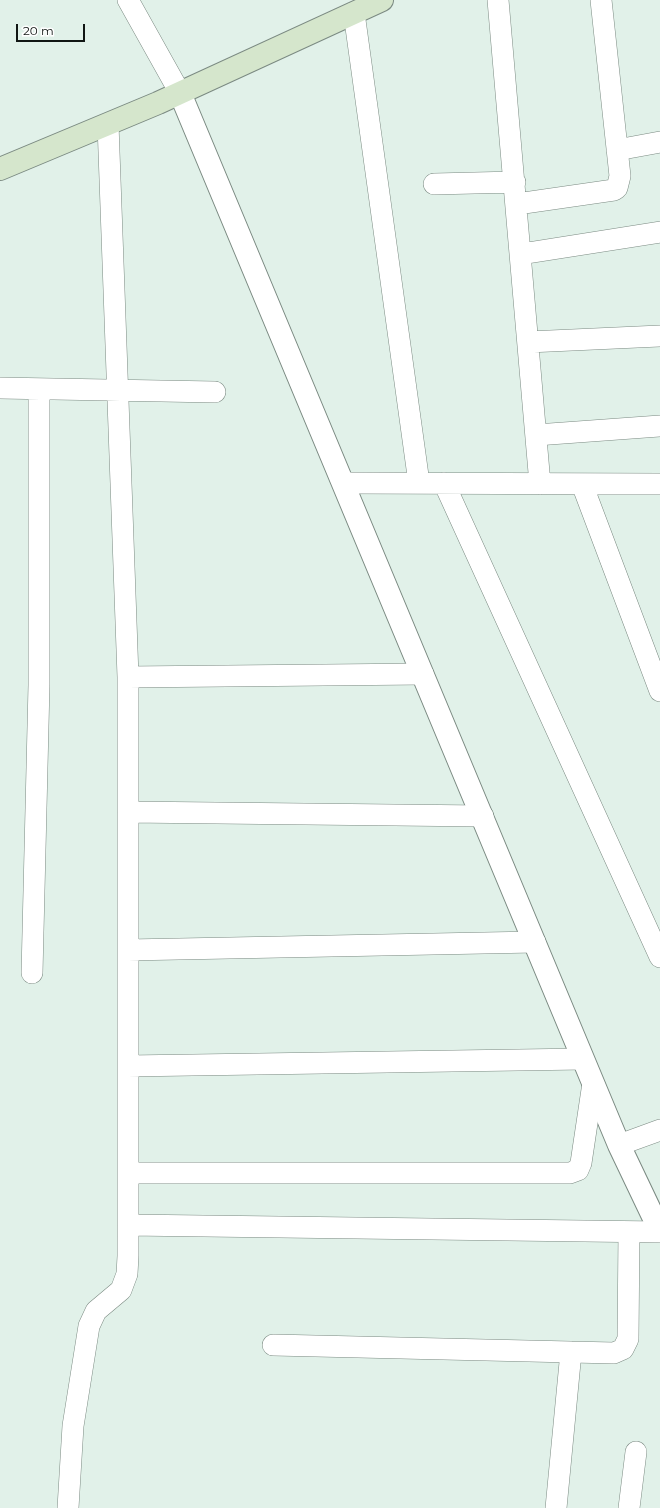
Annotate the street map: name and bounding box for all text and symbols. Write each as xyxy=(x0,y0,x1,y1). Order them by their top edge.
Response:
scale bar xyxy=(18,16,87,42)
text: 20 m xyxy=(23,23,54,38)

